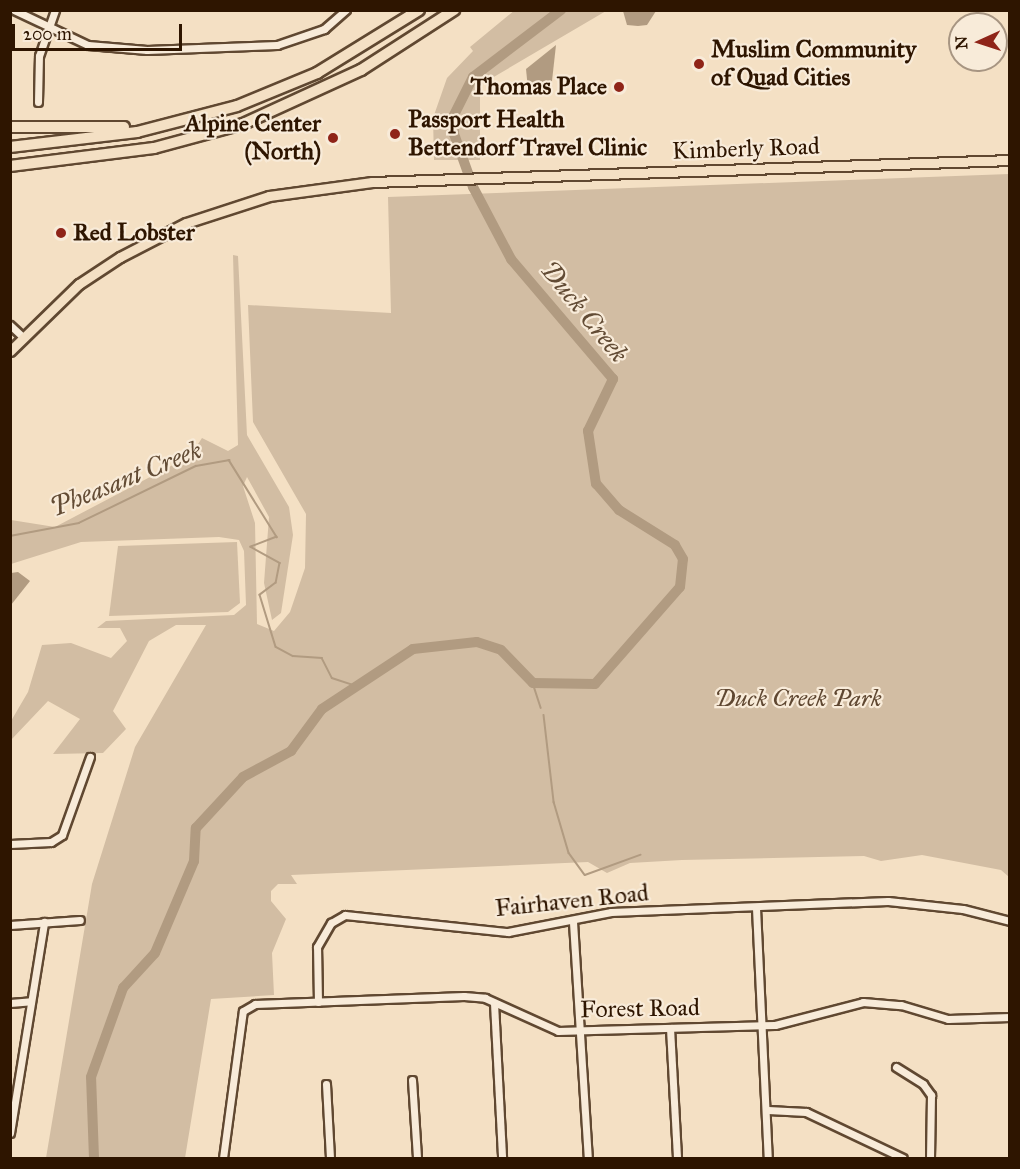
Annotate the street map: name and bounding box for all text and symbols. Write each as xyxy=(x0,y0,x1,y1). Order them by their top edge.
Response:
scale bar xyxy=(15,12,184,50)
north arrow xyxy=(948,12,1008,72)
text: 200 m xyxy=(23,23,72,45)
place label: Muslim Community of Quad Cities xyxy=(711,36,916,92)
text: N xyxy=(952,36,971,50)
marker: Muslim Community of Quad Cities xyxy=(692,57,706,71)
place label: Thomas Place xyxy=(470,73,607,101)
marker: Thomas Place xyxy=(612,80,626,94)
place label: Passport Health Bettendorf Travel Clinic xyxy=(408,106,647,162)
place label: Alpine Center (North) xyxy=(185,110,321,166)
marker: Passport Health Bettendorf Travel Clinic xyxy=(386,125,404,143)
marker: Alpine Center (North) xyxy=(326,131,340,145)
street label: Kimberly Road xyxy=(672,132,820,166)
place label: Red Lobster xyxy=(73,219,195,247)
marker: Red Lobster xyxy=(54,226,68,240)
water label: Duck Creek xyxy=(534,255,634,369)
water label: Pheasant Creek xyxy=(46,434,206,524)
park label: Duck Creek Park xyxy=(714,685,882,713)
street label: Fairhaven Road xyxy=(494,879,650,923)
street label: Forest Road xyxy=(580,994,700,1024)

